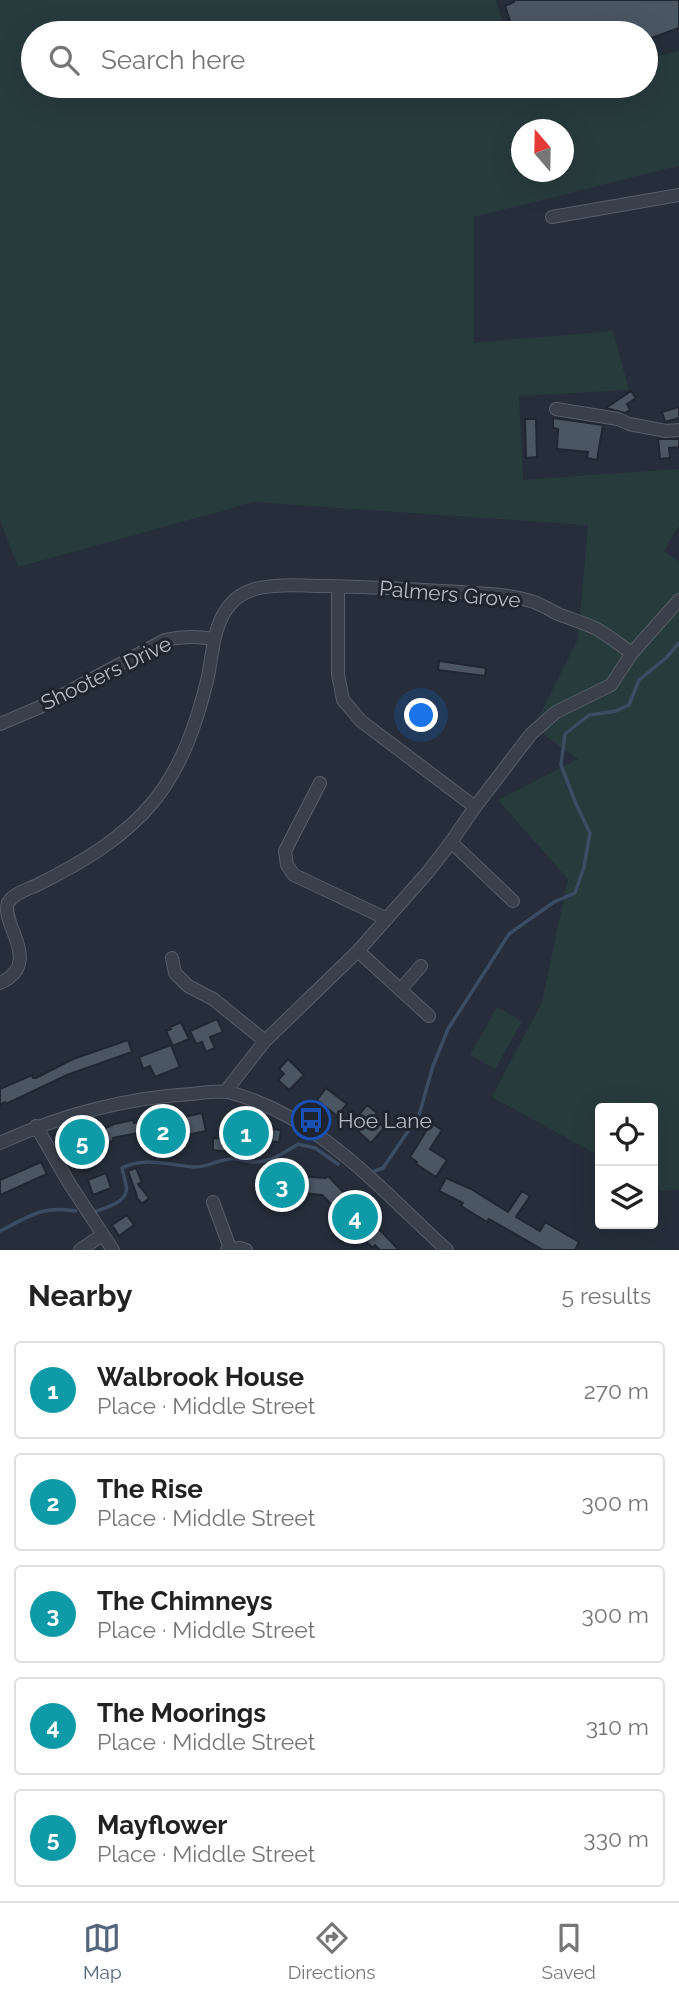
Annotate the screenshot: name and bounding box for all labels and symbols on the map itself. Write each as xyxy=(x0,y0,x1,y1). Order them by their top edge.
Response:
north arrow xyxy=(511,119,574,182)
street label: Palmers Grove xyxy=(378,575,522,613)
street label: Shooters Drive xyxy=(37,631,175,715)
your location xyxy=(404,698,438,732)
bus stop icon: Hoe Lane xyxy=(290,1099,332,1141)
pin: 2 xyxy=(140,1105,186,1157)
pin: 1 xyxy=(223,1107,269,1159)
place label: Hoe Lane xyxy=(338,1108,432,1133)
pin: 5 xyxy=(59,1116,105,1168)
pin: 3 xyxy=(259,1159,305,1211)
pin: 4 xyxy=(332,1191,378,1243)

